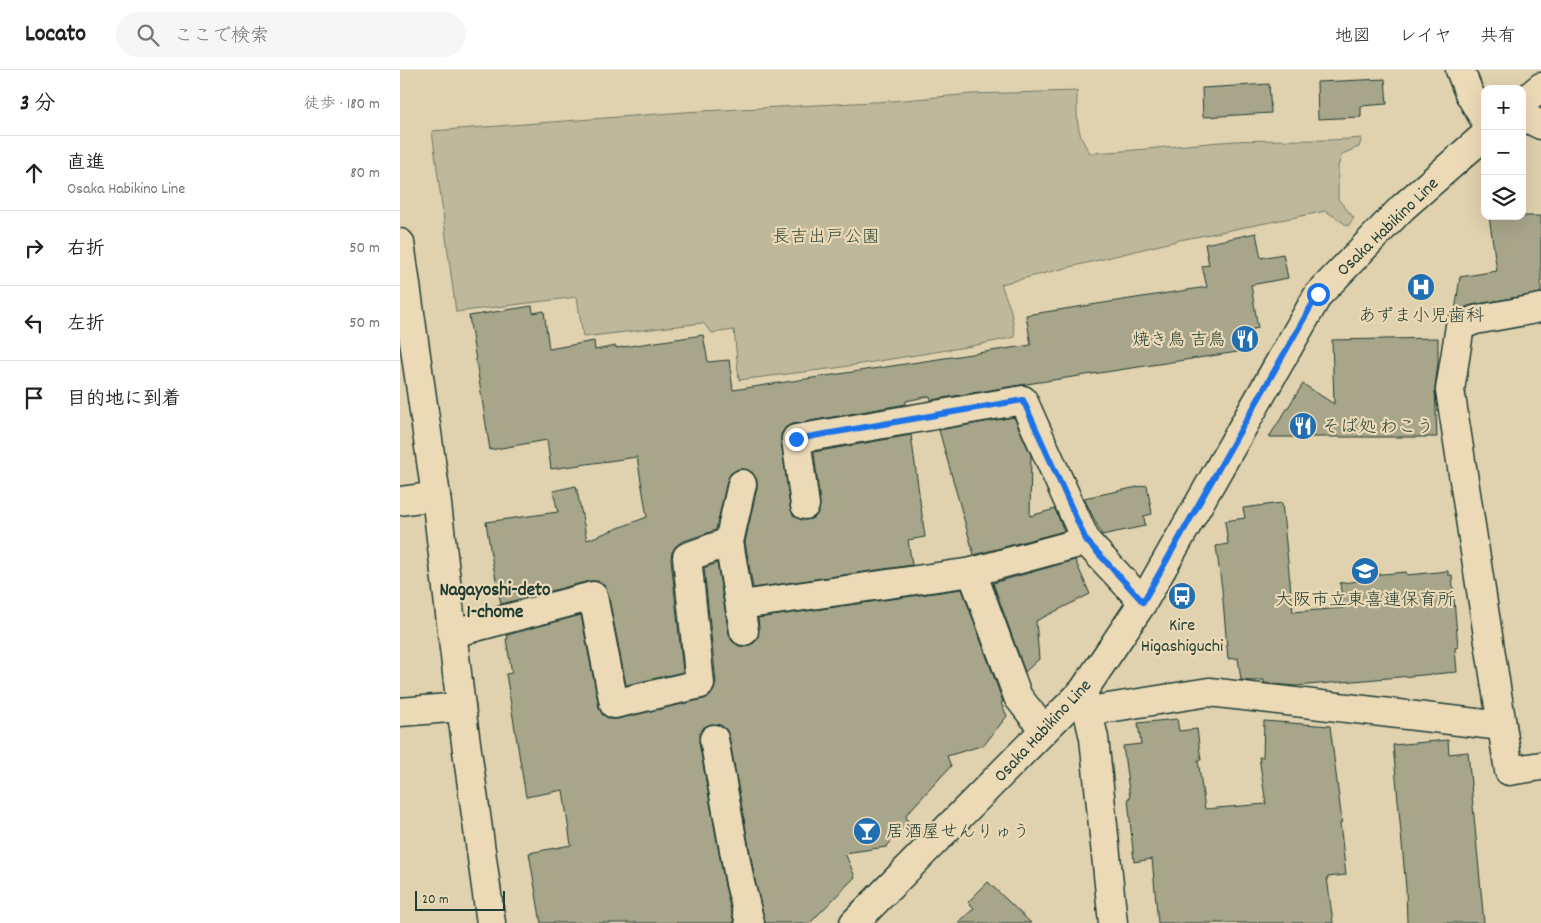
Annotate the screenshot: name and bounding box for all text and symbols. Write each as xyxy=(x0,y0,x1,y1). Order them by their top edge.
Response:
search box xyxy=(116,12,466,57)
text: Locato xyxy=(25,18,86,52)
icon: search xyxy=(134,21,162,49)
text: ここで検索 xyxy=(174,24,269,51)
text: 地図 xyxy=(1335,25,1371,50)
text: レイヤ xyxy=(1399,25,1452,50)
text: 共有 xyxy=(1480,25,1516,50)
map controls xyxy=(1481,85,1526,220)
button: + xyxy=(1481,85,1526,130)
text: 3 分 xyxy=(20,90,55,120)
text: 徒歩 · 180 m xyxy=(304,93,380,116)
button: − xyxy=(1481,130,1526,175)
text: 直進 xyxy=(67,151,105,178)
icon: ahead xyxy=(20,159,48,187)
text: 80 m xyxy=(350,162,380,185)
street label: Osaka Habikino Line xyxy=(1332,173,1445,283)
button: layers xyxy=(1481,175,1526,220)
text: Osaka Habikino Line xyxy=(67,178,185,201)
park label: 長吉出戸公園 xyxy=(772,226,880,251)
icon: right xyxy=(20,234,48,262)
text: 右折 xyxy=(67,237,105,264)
text: 50 m xyxy=(349,237,380,260)
hospital icon: あずま小児歯科 xyxy=(1406,272,1436,302)
route start xyxy=(1307,283,1330,306)
place label: あずま小児歯科 xyxy=(1358,305,1484,330)
icon: left xyxy=(20,309,48,337)
text: 左折 xyxy=(67,312,105,339)
text: 50 m xyxy=(349,312,380,335)
restaurant icon: 焼き鳥 吉鳥 xyxy=(1230,324,1260,354)
place label: 焼き鳥 吉鳥 xyxy=(1132,329,1226,354)
icon: arrive xyxy=(20,384,48,412)
text: 目的地に到着 xyxy=(67,387,181,414)
restaurant icon: そば処 わこう xyxy=(1288,411,1318,441)
place label: そば処 わこう xyxy=(1322,416,1434,441)
route end xyxy=(785,428,808,451)
school or university icon: 大阪市立東喜連保育所 xyxy=(1350,556,1380,586)
district label: Nagayoshi-deto 1-chome xyxy=(439,578,551,627)
bus stop icon: Kire Higashiguchi xyxy=(1167,581,1197,611)
place label: 大阪市立東喜連保育所 xyxy=(1275,589,1455,614)
place label: Kire Higashiguchi xyxy=(1141,614,1223,660)
street label: Osaka Habikino Line xyxy=(989,674,1098,789)
bar icon: 居酒屋せんりゅう xyxy=(852,816,882,846)
place label: 居酒屋せんりゅう xyxy=(886,821,1030,846)
scale bar xyxy=(415,888,505,911)
text: 20 m xyxy=(422,890,449,910)

